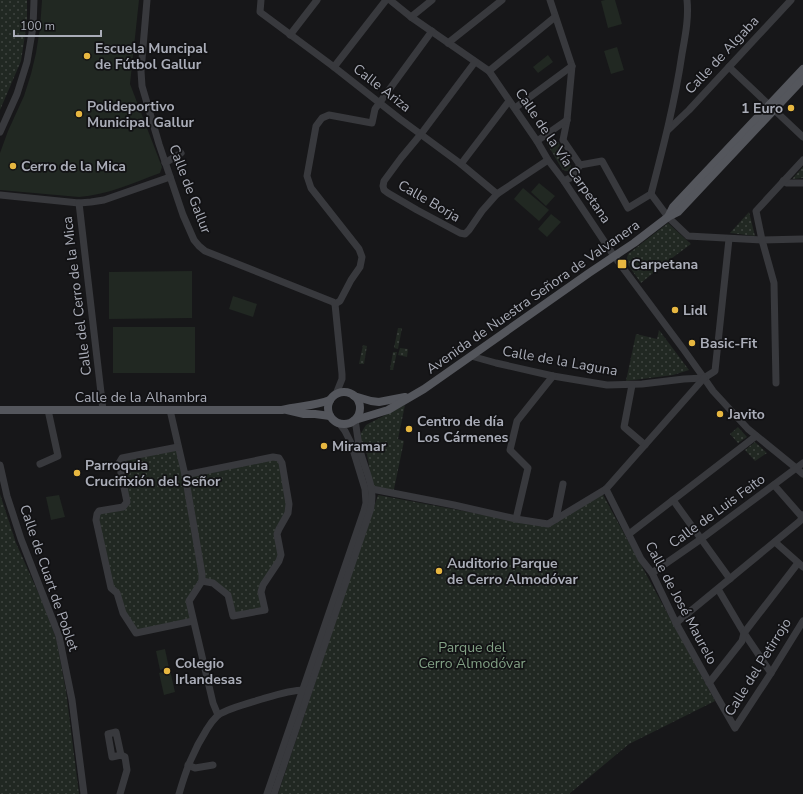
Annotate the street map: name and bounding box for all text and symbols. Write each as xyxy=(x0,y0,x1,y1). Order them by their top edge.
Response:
scale bar xyxy=(14,12,101,38)
street label: Calle de Algaba xyxy=(681,12,763,98)
text: 100 m xyxy=(20,18,55,34)
place label: Escuela Muncipal de Fútbol Gallur xyxy=(95,39,208,74)
marker: Escuela Muncipal de Fútbol Gallur xyxy=(82,51,92,61)
street label: Calle Ariza xyxy=(349,60,415,116)
street label: Calle de la Vía Carpetana xyxy=(511,85,615,227)
place label: Polideportivo Municipal Gallur xyxy=(87,97,194,132)
place label: 1 Euro xyxy=(741,99,783,118)
marker: 1 Euro xyxy=(786,103,796,113)
marker: Polideportivo Municipal Gallur xyxy=(74,109,84,119)
street label: Calle de Gallur xyxy=(164,142,216,236)
place label: Cerro de la Mica xyxy=(21,157,126,176)
marker: Cerro de la Mica xyxy=(8,161,18,171)
street label: Calle Borja xyxy=(394,176,464,226)
street label: Calle del Cerro de la Mica xyxy=(58,215,96,377)
street label: Avenida de Nuestra Señora de Valvanera xyxy=(422,216,644,378)
place label: Carpetana xyxy=(631,255,698,274)
marker: Carpetana xyxy=(616,258,628,270)
place label: Lidl xyxy=(683,301,708,320)
marker: Lidl xyxy=(670,305,680,315)
place label: Basic-Fit xyxy=(700,334,758,353)
marker: Basic-Fit xyxy=(687,338,697,348)
street label: Calle de la Laguna xyxy=(501,342,619,380)
street label: Calle de la Alhambra xyxy=(75,388,207,407)
place label: Javito xyxy=(727,405,765,424)
marker: Javito xyxy=(715,409,725,419)
place label: Centro de día Los Cármenes xyxy=(417,412,509,447)
marker: Centro de día Los Cármenes xyxy=(404,424,414,434)
place label: Miramar xyxy=(332,437,387,456)
marker: Miramar xyxy=(319,441,329,451)
place label: Parroquia Crucifixión del Señor xyxy=(85,456,221,491)
marker: Parroquia Crucifixión del Señor xyxy=(72,468,82,478)
street label: Calle de Luis Feito xyxy=(665,469,769,552)
street label: Calle de Cuart de Poblet xyxy=(15,502,83,654)
street label: Calle de José Maurelo xyxy=(641,538,722,668)
place label: Auditorio Parque de Cerro Almodóvar xyxy=(447,554,579,589)
marker: Auditorio Parque de Cerro Almodóvar xyxy=(434,566,444,576)
street label: Calle del Petirrojo xyxy=(720,614,796,720)
park label: Parque del Cerro Almodóvar xyxy=(418,638,526,673)
place label: Colegio Irlandesas xyxy=(175,654,242,689)
marker: Colegio Irlandesas xyxy=(162,666,172,676)

